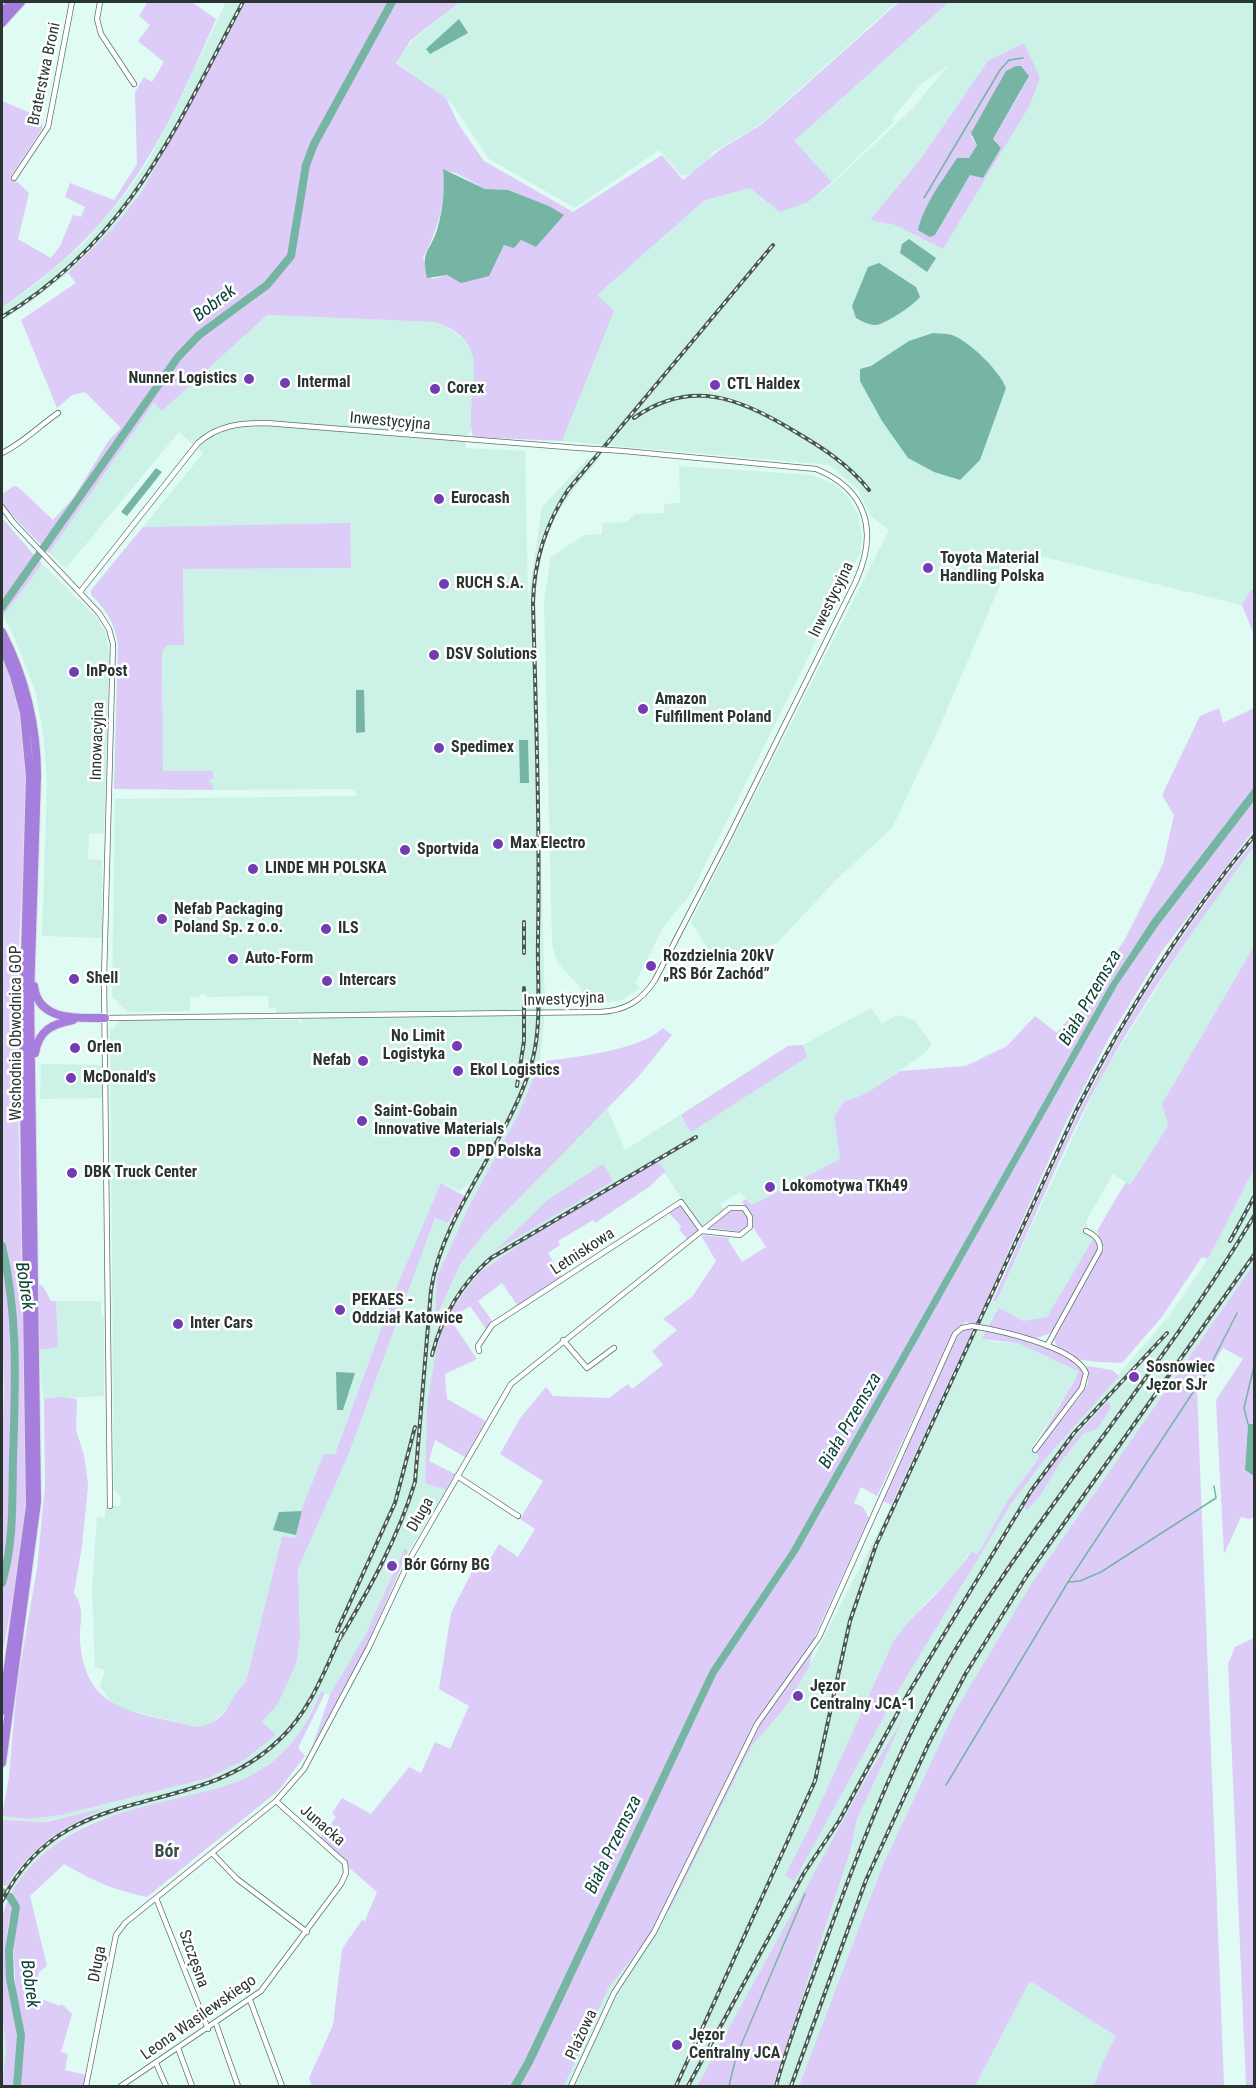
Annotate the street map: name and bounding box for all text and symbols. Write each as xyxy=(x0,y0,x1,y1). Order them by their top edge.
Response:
street label: Braterstwa Broni xyxy=(25,21,65,127)
water label: Bobrek xyxy=(189,281,241,327)
place label: Nunner Logistics xyxy=(128,369,237,389)
marker: Nunner Logistics xyxy=(242,372,256,386)
place label: Intermal xyxy=(297,373,350,393)
place label: CTL Haldex xyxy=(727,375,800,395)
marker: Intermal xyxy=(278,376,292,390)
marker: CTL Haldex xyxy=(708,378,722,392)
place label: Corex xyxy=(447,379,484,399)
marker: Corex xyxy=(428,382,442,396)
street label: Inwestycyjna xyxy=(349,409,431,435)
place label: Eurocash xyxy=(451,489,510,509)
marker: Eurocash xyxy=(432,492,446,506)
place label: Toyota Material Handling Polska xyxy=(940,549,1044,587)
street label: Inwestycyjna xyxy=(806,559,858,641)
marker: Toyota Material Handling Polska xyxy=(921,561,935,575)
place label: RUCH S.A. xyxy=(456,574,524,594)
marker: RUCH S.A. xyxy=(437,577,451,591)
place label: DSV Solutions xyxy=(446,645,537,665)
marker: DSV Solutions xyxy=(427,648,441,662)
place label: InPost xyxy=(86,662,127,682)
marker: InPost xyxy=(67,665,81,679)
place label: Amazon Fulfillment Poland xyxy=(655,690,771,728)
street label: Innowacyjna xyxy=(87,701,109,781)
marker: Amazon Fulfillment Poland xyxy=(636,702,650,716)
place label: Spedimex xyxy=(451,738,514,758)
marker: Spedimex xyxy=(432,741,446,755)
place label: Max Electro xyxy=(510,834,585,854)
marker: Max Electro xyxy=(491,837,505,851)
place label: Sportvida xyxy=(417,840,479,860)
marker: Sportvida xyxy=(398,843,412,857)
place label: LINDE MH POLSKA xyxy=(265,859,386,879)
marker: LINDE MH POLSKA xyxy=(246,862,260,876)
place label: Nefab Packaging Poland Sp. z o.o. xyxy=(174,900,283,938)
marker: Nefab Packaging Poland Sp. z o.o. xyxy=(155,912,169,926)
place label: ILS xyxy=(338,919,359,939)
marker: ILS xyxy=(319,922,333,936)
street label: Wschodnia Obwodnica GOP xyxy=(7,945,27,1121)
water label: Biała Przemsza xyxy=(1055,946,1127,1050)
place label: Rozdzielnia 20kV „RS Bór Zachód” xyxy=(663,947,774,985)
place label: Auto-Form xyxy=(245,949,313,969)
marker: Auto-Form xyxy=(226,952,240,966)
marker: Rozdzielnia 20kV „RS Bór Zachód” xyxy=(644,959,658,973)
place label: Shell xyxy=(86,969,118,989)
place label: Intercars xyxy=(339,971,396,991)
marker: Shell xyxy=(67,972,81,986)
marker: Intercars xyxy=(320,974,334,988)
street label: Inwestycyjna xyxy=(523,989,605,1011)
place label: No Limit Logistyka xyxy=(383,1027,445,1065)
place label: Orlen xyxy=(87,1038,122,1058)
marker: No Limit Logistyka xyxy=(450,1039,464,1053)
marker: Orlen xyxy=(68,1041,82,1055)
place label: Nefab xyxy=(313,1051,351,1071)
marker: Nefab xyxy=(356,1054,370,1068)
place label: Ekol Logistics xyxy=(470,1061,560,1081)
marker: Ekol Logistics xyxy=(451,1064,465,1078)
place label: McDonald's xyxy=(83,1068,156,1088)
marker: McDonald's xyxy=(64,1071,78,1085)
place label: Saint-Gobain Innovative Materials xyxy=(374,1102,504,1140)
marker: Saint-Gobain Innovative Materials xyxy=(355,1114,369,1128)
place label: DPD Polska xyxy=(467,1142,541,1162)
marker: DPD Polska xyxy=(448,1145,462,1159)
place label: DBK Truck Center xyxy=(84,1163,197,1183)
marker: DBK Truck Center xyxy=(65,1166,79,1180)
place label: Lokomotywa TKh49 xyxy=(782,1177,908,1197)
marker: Lokomotywa TKh49 xyxy=(763,1180,777,1194)
street label: Letniskowa xyxy=(548,1224,618,1280)
water label: Bobrek xyxy=(10,1261,38,1311)
place label: PEKAES - Oddział Katowice xyxy=(352,1291,463,1329)
marker: PEKAES - Oddział Katowice xyxy=(333,1303,347,1317)
place label: Inter Cars xyxy=(190,1314,253,1334)
marker: Inter Cars xyxy=(171,1317,185,1331)
place label: Sosnowiec Jęzor SJr xyxy=(1146,1358,1215,1396)
water label: Biała Przemsza xyxy=(815,1369,887,1473)
marker: Sosnowiec Jęzor SJr xyxy=(1127,1370,1141,1384)
street label: Długa xyxy=(404,1494,438,1536)
place label: Bór Górny BG xyxy=(404,1556,490,1576)
marker: Bór Górny BG xyxy=(385,1559,399,1573)
place label: Jęzor Centralny JCA-1 xyxy=(810,1677,915,1715)
marker: Jęzor Centralny JCA-1 xyxy=(791,1689,805,1703)
water label: Biała Przemsza xyxy=(581,1792,647,1898)
street label: Junacka xyxy=(296,1801,348,1851)
district label: Bór xyxy=(154,1841,180,1863)
street label: Szczęsna xyxy=(174,1928,212,1990)
street label: Długa xyxy=(85,1944,111,1984)
water label: Bobrek xyxy=(15,1959,43,2009)
street label: Leona Wasilewskiego xyxy=(138,1971,260,2065)
street label: Plażowa xyxy=(562,2007,602,2063)
place label: Jęzor Centralny JCA xyxy=(689,2026,780,2064)
marker: Jęzor Centralny JCA xyxy=(670,2038,684,2052)

